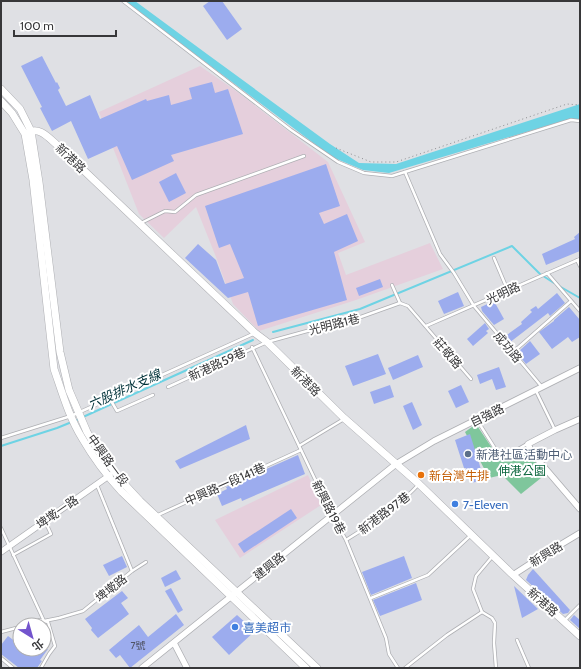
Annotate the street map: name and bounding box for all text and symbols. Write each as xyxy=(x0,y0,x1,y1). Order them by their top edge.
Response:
scale bar xyxy=(14,12,116,38)
text: 100 m xyxy=(20,18,54,33)
street label: 新港路 xyxy=(53,140,89,176)
street label: 光明路 xyxy=(484,279,522,307)
street label: 光明路1巷 xyxy=(307,310,361,338)
street label: 成功路 xyxy=(491,328,525,366)
street label: 莊敬路 xyxy=(431,334,465,372)
street label: 新港路59巷 xyxy=(186,344,248,384)
street label: 新港路 xyxy=(288,363,324,399)
water label: 六股排水支線 xyxy=(85,365,165,412)
street label: 自強路 xyxy=(468,400,506,430)
street label: 中興路一段 xyxy=(84,431,132,489)
place label: 新港社區活動中心 xyxy=(476,447,572,462)
marker: 新港社區活動中心 xyxy=(463,449,473,459)
street label: 中興路一段141巷 xyxy=(182,460,268,508)
park label: 伸港公園 xyxy=(498,463,546,478)
place label: 新台灣牛排 xyxy=(429,468,489,483)
marker: 新台灣牛排 xyxy=(416,470,426,480)
street label: 新興路19巷 xyxy=(309,477,349,537)
street label: 新港路97巷 xyxy=(355,489,413,537)
street label: 埤墘一路 xyxy=(33,492,81,532)
place label: 7-Eleven xyxy=(463,497,508,512)
marker: 7-Eleven xyxy=(450,499,460,509)
street label: 新興路 xyxy=(527,538,565,570)
street label: 建興路 xyxy=(250,549,288,583)
street label: 埤墘路 xyxy=(92,571,130,605)
street label: 新港路 xyxy=(525,584,561,620)
north arrow xyxy=(12,617,52,657)
place label: 喜美超市 xyxy=(243,620,291,635)
marker: 喜美超市 xyxy=(230,622,240,632)
text: 北 xyxy=(29,636,47,654)
house number: 7號 xyxy=(130,639,146,652)

